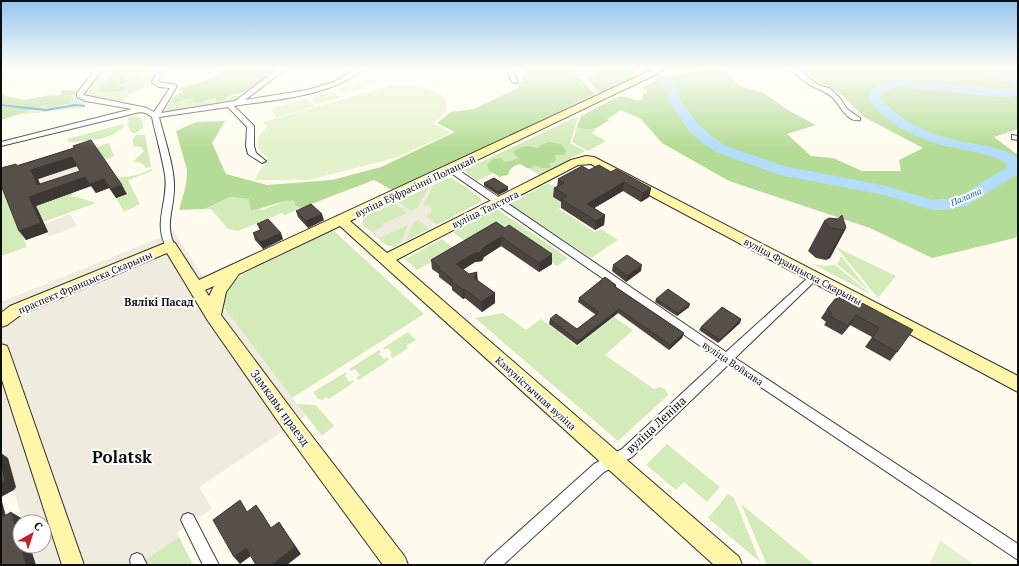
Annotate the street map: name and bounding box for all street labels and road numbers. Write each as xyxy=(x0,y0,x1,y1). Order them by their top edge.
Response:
street label: вуліца Еўфрасінні Полацкай xyxy=(353,153,478,220)
street label: вуліца Талстога xyxy=(450,188,521,231)
street label: вуліца Францыска Скарыны xyxy=(742,235,864,308)
street label: праспект Францыска Скарыны xyxy=(16,248,155,317)
street label: вуліца Войкава xyxy=(700,338,766,389)
street label: Камуністычная вуліца xyxy=(493,354,579,433)
street label: Замкавы праезд xyxy=(248,366,313,449)
street label: вуліца Леніна xyxy=(622,393,689,456)

